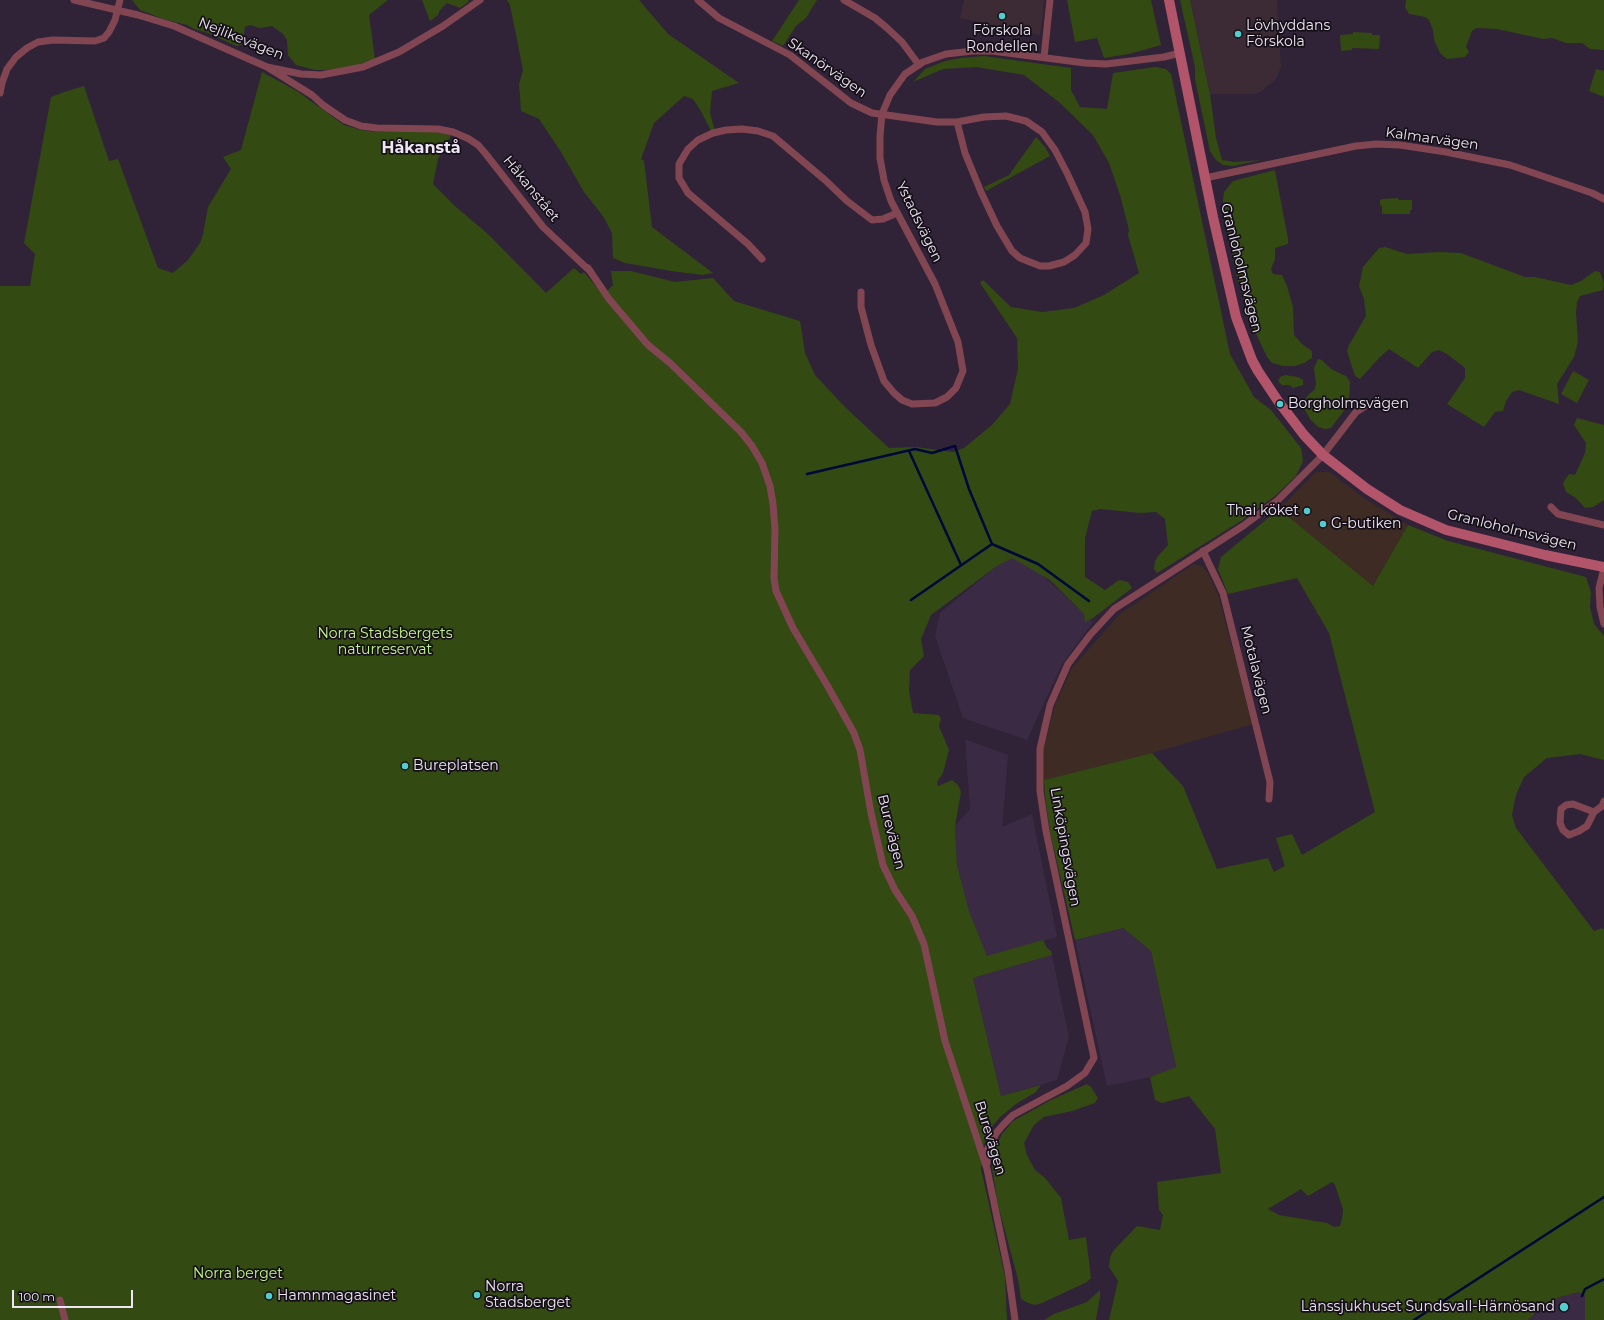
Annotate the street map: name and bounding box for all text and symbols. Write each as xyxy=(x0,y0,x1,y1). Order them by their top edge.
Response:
marker: Förskola Rondellen xyxy=(997,11,1007,21)
street label: Nejlikevägen xyxy=(196,14,286,64)
place label: Lövhyddans Förskola xyxy=(1246,18,1330,50)
place label: Förskola Rondellen xyxy=(966,23,1038,56)
marker: Lövhyddans Förskola xyxy=(1233,29,1243,39)
street label: Skanörvägen xyxy=(784,35,870,101)
street label: Kalmarvägen xyxy=(1384,124,1480,154)
district label: Håkanstå xyxy=(381,138,461,158)
street label: Håkanstået xyxy=(499,153,563,225)
street label: Ystadsvägen xyxy=(892,179,946,265)
street label: Granloholmsvägen xyxy=(1217,202,1265,334)
place label: Borgholmsvägen xyxy=(1288,396,1409,412)
marker: Borgholmsvägen xyxy=(1275,399,1285,409)
place label: Thai köket xyxy=(1227,503,1299,519)
marker: Thai köket xyxy=(1302,506,1312,516)
street label: Granloholmsvägen xyxy=(1446,506,1578,554)
place label: G-butiken xyxy=(1331,516,1402,532)
marker: G-butiken xyxy=(1318,519,1328,529)
street label: Motalavägen xyxy=(1237,624,1275,716)
park label: Norra Stadsbergets naturreservat xyxy=(317,626,453,658)
place label: Bureplatsen xyxy=(413,758,499,774)
marker: Bureplatsen xyxy=(400,761,410,771)
street label: Linköpingsvägen xyxy=(1046,786,1084,908)
street label: Burevägen xyxy=(874,793,908,871)
street label: Burevägen xyxy=(971,1099,1009,1177)
park label: Norra berget xyxy=(193,1266,283,1282)
place label: Norra Stadsberget xyxy=(485,1279,571,1312)
scale bar xyxy=(14,1282,135,1308)
place label: Hamnmagasinet xyxy=(277,1288,396,1304)
text: 100 m xyxy=(19,1289,55,1304)
marker: Norra Stadsberget xyxy=(472,1290,482,1300)
marker: Hamnmagasinet xyxy=(264,1291,274,1301)
place label: Länssjukhuset Sundsvall-Härnösand xyxy=(1301,1299,1555,1315)
marker: Länssjukhuset Sundsvall-Härnösand xyxy=(1558,1301,1570,1313)

